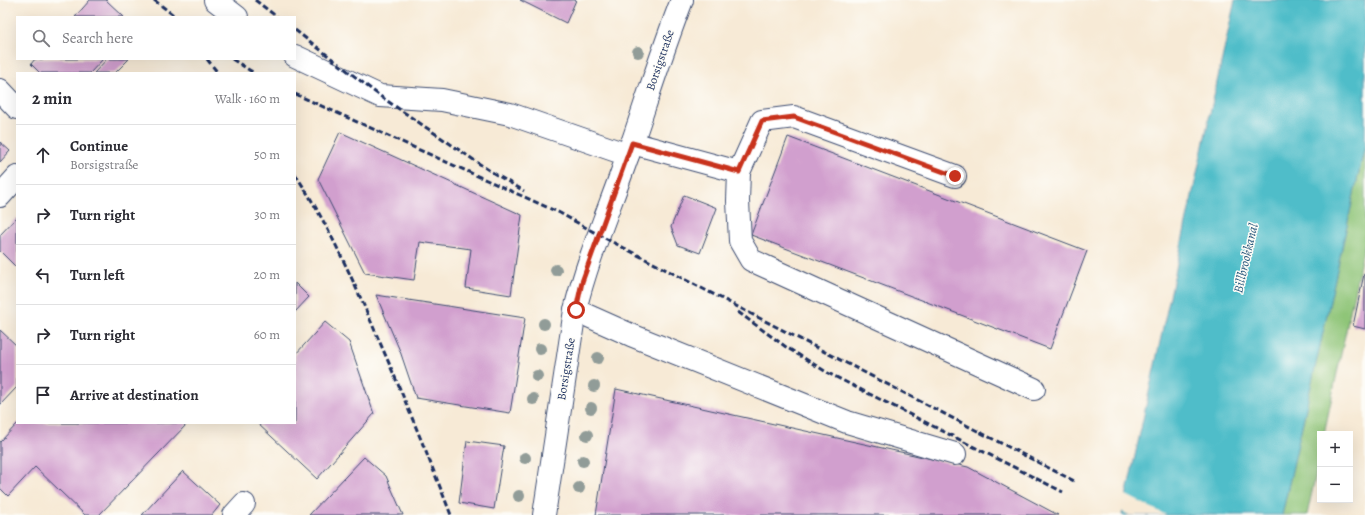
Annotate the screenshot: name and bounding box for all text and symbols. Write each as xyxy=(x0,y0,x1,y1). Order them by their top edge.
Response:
search box xyxy=(16,16,296,60)
icon: search xyxy=(30,27,52,49)
text: Search here xyxy=(62,28,133,48)
street label: Borsigstraße xyxy=(642,28,678,92)
text: 2 min xyxy=(32,87,72,110)
text: Walk · 160 m xyxy=(215,90,280,107)
text: Continue xyxy=(70,136,128,156)
icon: ahead xyxy=(32,144,54,166)
text: 50 m xyxy=(254,146,280,163)
text: Borsigstraße xyxy=(70,156,138,173)
route end xyxy=(946,167,964,185)
icon: right xyxy=(32,204,54,226)
text: Turn right xyxy=(70,205,135,225)
text: 30 m xyxy=(254,206,280,223)
water label: Billbrookkanal xyxy=(1229,221,1262,295)
icon: left xyxy=(32,264,54,286)
text: Turn left xyxy=(70,265,125,285)
text: 20 m xyxy=(254,266,280,283)
route start xyxy=(567,301,585,319)
icon: right xyxy=(32,324,54,346)
text: Turn right xyxy=(70,325,135,345)
text: 60 m xyxy=(254,326,280,343)
street label: Borsigstraße xyxy=(553,337,579,401)
icon: arrive xyxy=(32,384,54,406)
text: Arrive at destination xyxy=(70,385,199,405)
map controls xyxy=(1317,431,1353,503)
button: + xyxy=(1317,431,1353,467)
button: − xyxy=(1317,467,1353,503)

